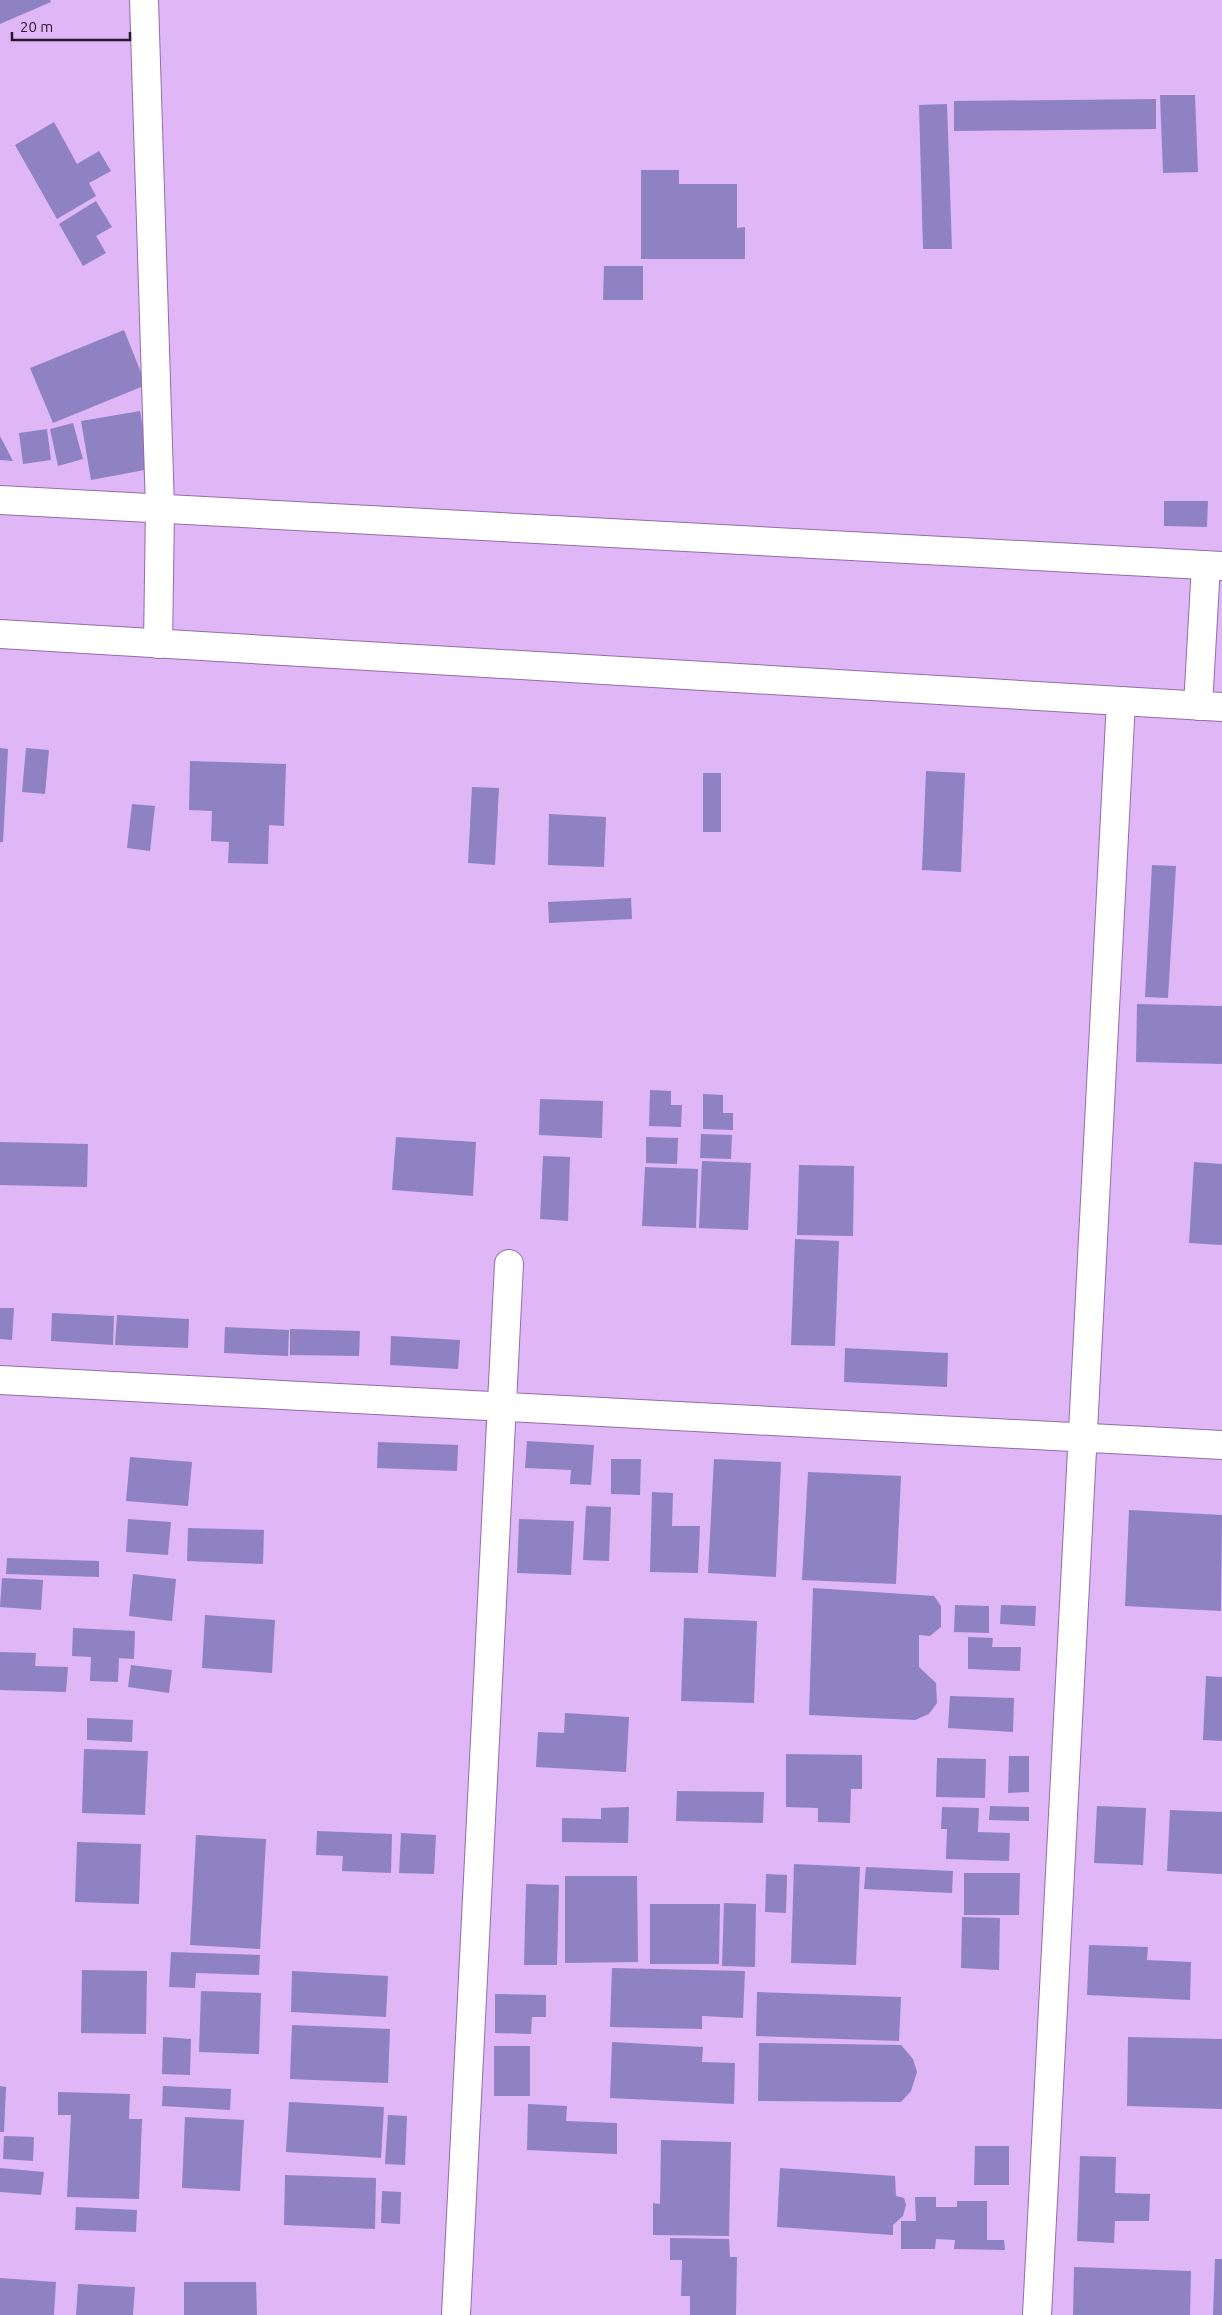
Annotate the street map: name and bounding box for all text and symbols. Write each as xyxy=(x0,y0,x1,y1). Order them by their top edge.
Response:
scale bar xyxy=(12,10,130,42)
text: 20 m xyxy=(20,18,53,35)

